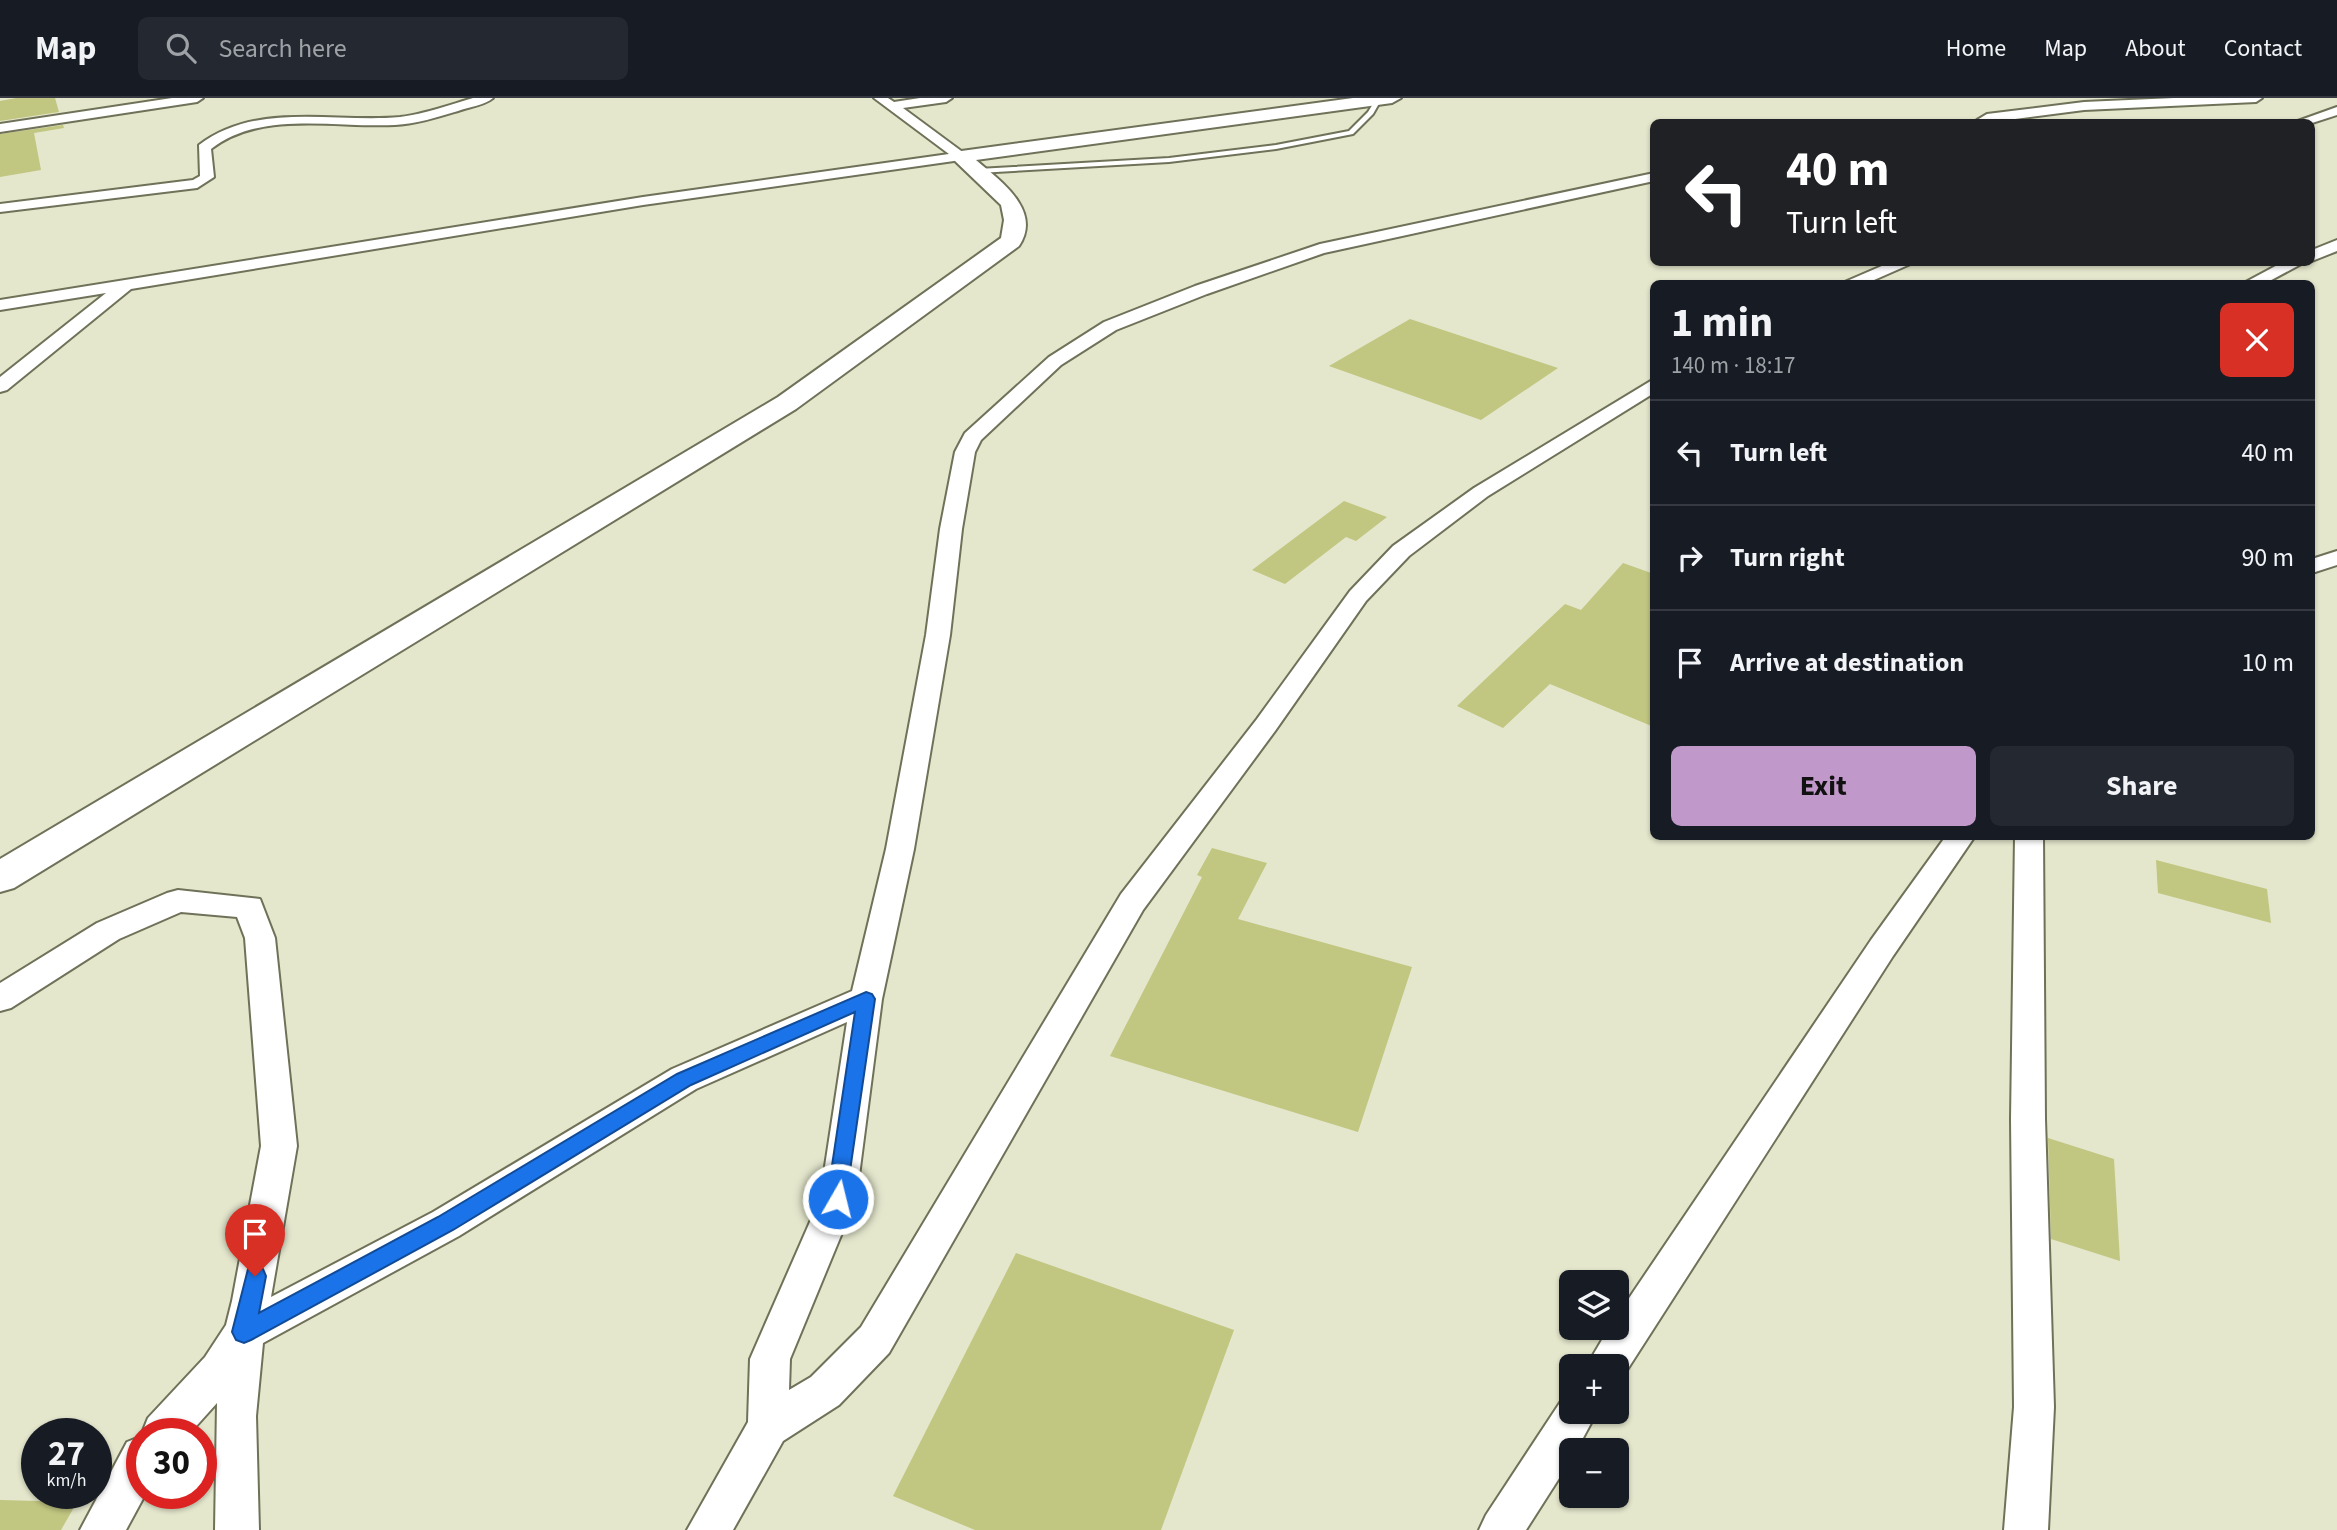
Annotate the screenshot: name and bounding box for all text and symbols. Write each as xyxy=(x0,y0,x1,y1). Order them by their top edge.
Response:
search box xyxy=(138,17,628,80)
text: Map xyxy=(35,25,96,72)
icon: search xyxy=(162,29,200,67)
text: Search here xyxy=(218,30,347,67)
text: Home xyxy=(1946,31,2006,66)
text: Map xyxy=(2044,31,2087,66)
text: About xyxy=(2125,31,2186,66)
text: Contact xyxy=(2224,31,2302,66)
text: 40 m xyxy=(1786,135,1890,205)
icon: left xyxy=(1671,147,1762,238)
text: Turn left xyxy=(1786,200,1897,246)
text: 1 min xyxy=(1671,293,1773,353)
button: close xyxy=(2220,303,2294,377)
text: 140 m · 18:17 xyxy=(1671,349,1795,382)
icon: left xyxy=(1671,434,1709,472)
text: Turn left xyxy=(1730,434,1827,471)
text: 40 m xyxy=(2241,434,2294,471)
icon: right xyxy=(1671,539,1709,577)
text: Turn right xyxy=(1730,539,1845,576)
text: 90 m xyxy=(2241,539,2294,576)
icon: arrive xyxy=(1671,644,1709,682)
text: Arrive at destination xyxy=(1730,644,1964,681)
text: 10 m xyxy=(2241,644,2294,681)
button: Exit xyxy=(1671,746,1976,826)
button: Share xyxy=(1990,746,2294,826)
position arrow xyxy=(801,1162,875,1236)
pin xyxy=(225,1204,285,1276)
icon: arrive xyxy=(236,1215,274,1253)
map controls xyxy=(1559,1270,1629,1508)
button: layers xyxy=(1559,1270,1629,1340)
button: + xyxy=(1559,1354,1629,1424)
speed limit sign: 30 xyxy=(126,1418,217,1509)
text: 27 xyxy=(48,1429,85,1479)
button: − xyxy=(1559,1438,1629,1508)
text: km/h xyxy=(47,1468,86,1493)

